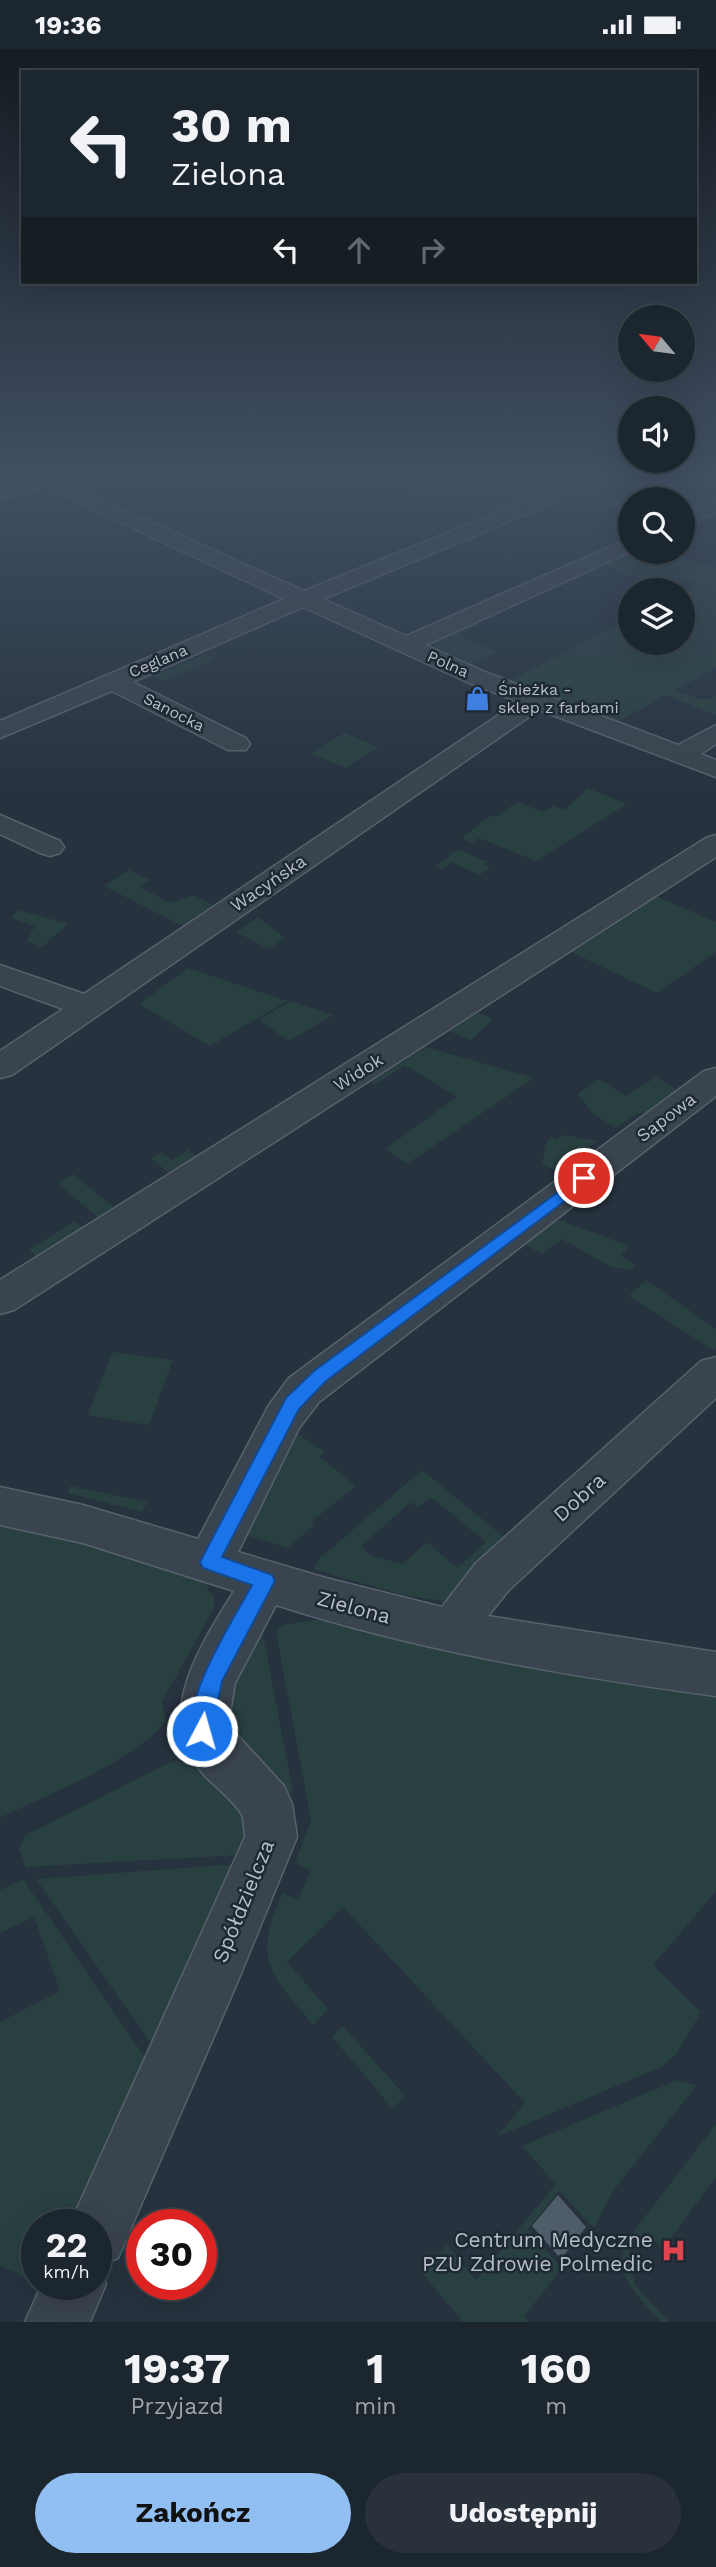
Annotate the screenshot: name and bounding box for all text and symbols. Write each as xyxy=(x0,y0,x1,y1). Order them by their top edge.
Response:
text: 19:36 xyxy=(35,10,102,40)
text: 30 m xyxy=(171,96,292,154)
icon: left xyxy=(56,98,147,189)
text: Zielona xyxy=(171,155,285,193)
icon: left xyxy=(267,231,305,269)
icon: ahead xyxy=(340,231,378,269)
icon: right xyxy=(413,231,451,269)
north arrow xyxy=(618,305,695,381)
map controls xyxy=(618,305,695,655)
button: sound xyxy=(618,396,695,473)
button: search xyxy=(618,487,695,564)
button: layers xyxy=(618,578,695,655)
street label: Ceglana xyxy=(126,640,190,682)
street label: Polna xyxy=(424,647,472,681)
place label: Śnieżka - sklep z farbami xyxy=(498,680,619,717)
shop icon: Śnieżka - sklep z farbami xyxy=(464,684,492,712)
street label: Sanocka xyxy=(140,689,208,735)
street label: Wacyńska xyxy=(226,850,310,916)
street label: Widok xyxy=(329,1049,387,1095)
street label: Sapowa xyxy=(632,1088,700,1146)
pin xyxy=(554,1148,614,1208)
icon: arrive xyxy=(565,1159,603,1197)
street label: Dobra xyxy=(548,1467,610,1527)
street label: Zielona xyxy=(315,1585,393,1629)
position arrow xyxy=(165,1694,239,1768)
street label: Spółdzielcza xyxy=(207,1836,279,1966)
speed limit sign: 30 xyxy=(126,2209,217,2300)
text: 22 xyxy=(46,2224,87,2266)
place label: Centrum Medyczne PZU Zdrowie Polmedic xyxy=(422,2227,653,2276)
hospital icon: Centrum Medyczne PZU Zdrowie Polmedic xyxy=(659,2237,687,2265)
text: km/h xyxy=(43,2261,90,2282)
text: 19:37 xyxy=(124,2344,230,2393)
text: 1 xyxy=(366,2344,385,2393)
text: 160 xyxy=(521,2344,592,2393)
text: Przyjazd xyxy=(131,2393,224,2420)
text: min xyxy=(354,2393,397,2420)
text: m xyxy=(545,2393,567,2420)
button: Zakończ xyxy=(35,2473,351,2553)
button: Udostępnij xyxy=(365,2473,681,2553)

